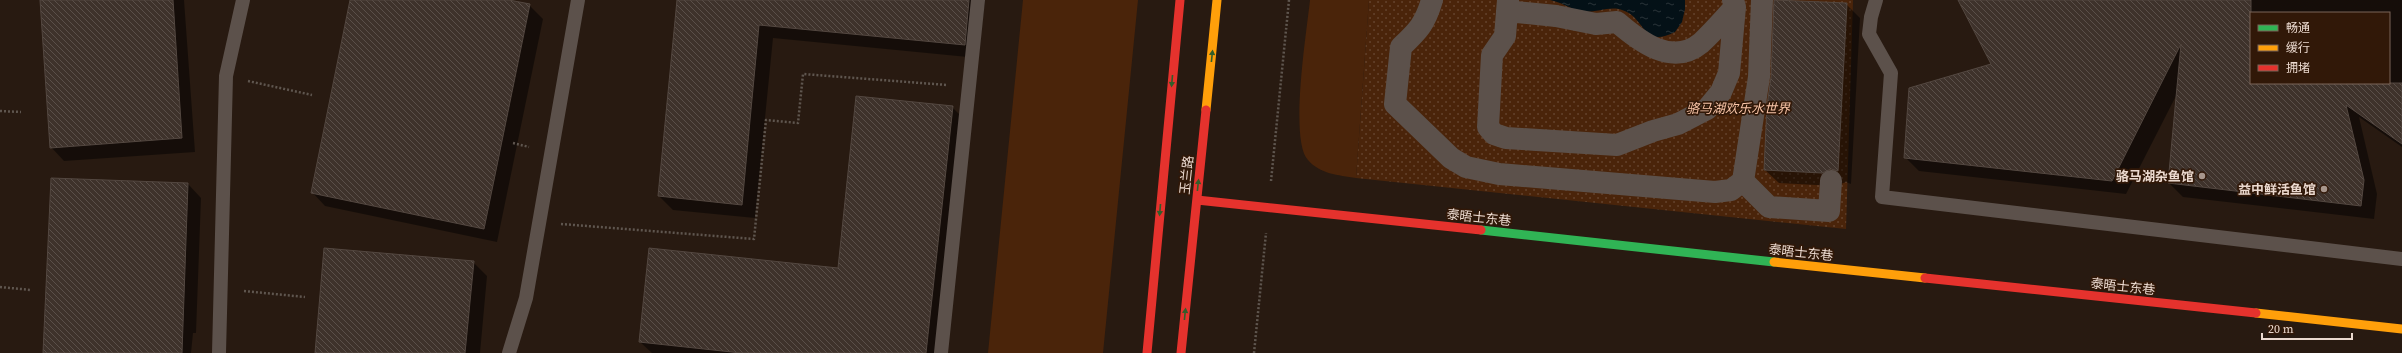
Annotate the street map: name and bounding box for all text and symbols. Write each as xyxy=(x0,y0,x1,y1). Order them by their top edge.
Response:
legend xyxy=(2250,12,2390,84)
text: 畅通 xyxy=(2286,20,2310,36)
text: 缓行 xyxy=(2286,40,2310,56)
one-way arrow xyxy=(1208,50,1215,62)
text: 拥堵 xyxy=(2286,60,2310,76)
one-way arrow xyxy=(1169,75,1175,87)
park label: 骆马湖欢乐水世界 xyxy=(1686,100,1791,117)
street label: 玉兰路 xyxy=(1176,155,1197,195)
place label: 骆马湖杂鱼馆 xyxy=(2116,168,2194,185)
marker: 骆马湖杂鱼馆 xyxy=(2197,171,2207,181)
one-way arrow xyxy=(1195,179,1202,191)
place label: 益中鲜活鱼馆 xyxy=(2238,181,2316,198)
marker: 益中鲜活鱼馆 xyxy=(2319,184,2329,194)
one-way arrow xyxy=(1157,204,1163,216)
street label: 泰晤士东巷 xyxy=(1446,206,1512,229)
street label: 泰晤士东巷 xyxy=(1768,241,1834,264)
street label: 泰晤士东巷 xyxy=(2090,275,2156,298)
one-way arrow xyxy=(1182,308,1188,320)
scale bar xyxy=(2262,315,2352,341)
text: 20 m xyxy=(2268,321,2294,337)

